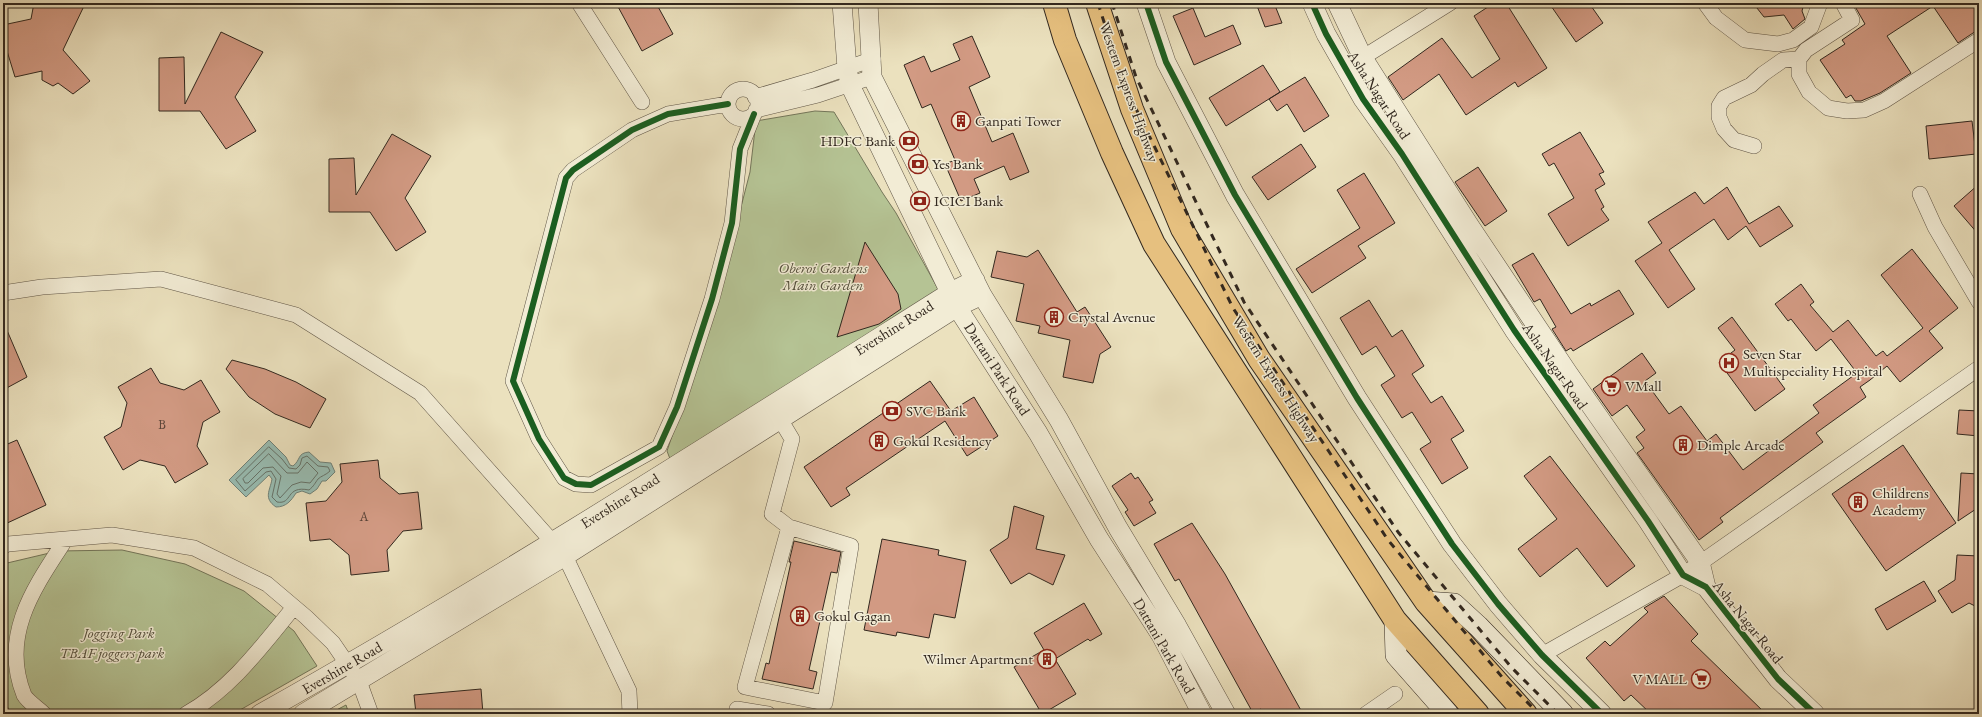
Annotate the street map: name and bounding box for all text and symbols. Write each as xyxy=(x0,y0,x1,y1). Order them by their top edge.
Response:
street label: Western Express Highway xyxy=(1095,19,1164,165)
street label: Asha Nagar Road xyxy=(1343,46,1415,143)
building icon: Ganpati Tower xyxy=(950,110,972,132)
place label: Ganpati Tower xyxy=(975,111,1061,130)
bank icon: HDFC Bank xyxy=(898,130,920,152)
place label: HDFC Bank xyxy=(820,131,896,150)
bank icon: Yes Bank xyxy=(907,153,929,175)
place label: Yes Bank xyxy=(932,154,984,173)
bank icon: ICICI Bank xyxy=(909,190,931,212)
place label: ICICI Bank xyxy=(934,191,1004,210)
park label: Oberoi Gardens Main Garden xyxy=(778,258,868,294)
street label: Evershine Road xyxy=(851,296,937,359)
building icon: Crystal Avenue xyxy=(1043,306,1065,328)
place label: Crystal Avenue xyxy=(1068,307,1156,326)
street label: Western Express Highway xyxy=(1228,312,1325,446)
street label: Asha Nagar Road xyxy=(1518,318,1593,413)
street label: Dattani Park Road xyxy=(960,319,1035,419)
place label: Seven Star Multispeciality Hospital xyxy=(1743,344,1883,380)
hospital icon: Seven Star Multispeciality Hospital xyxy=(1718,352,1740,374)
supermarket icon: VMall xyxy=(1600,375,1622,397)
place label: VMall xyxy=(1625,376,1662,395)
bank icon: SVC Bank xyxy=(881,400,903,422)
place label: SVC Bank xyxy=(906,401,967,420)
house number: B xyxy=(158,416,166,433)
building icon: Gokul Residency xyxy=(868,430,890,452)
place label: Gokul Residency xyxy=(893,431,992,450)
building icon: Dimple Arcade xyxy=(1672,434,1694,456)
place label: Dimple Arcade xyxy=(1697,435,1785,454)
street label: Evershine Road xyxy=(577,469,663,532)
place label: Childrens Academy xyxy=(1871,483,1929,519)
building icon: Childrens Academy xyxy=(1847,491,1869,513)
house number: A xyxy=(359,508,370,525)
street label: Asha Nagar Road xyxy=(1708,575,1788,668)
street label: Dattani Park Road xyxy=(1129,595,1200,697)
building icon: Gokul Gagan xyxy=(789,605,811,627)
place label: Gokul Gagan xyxy=(814,606,891,625)
park label: Jogging Park xyxy=(80,623,155,642)
street label: Evershine Road xyxy=(298,637,386,698)
park label: TBAF joggers park xyxy=(60,643,164,662)
building icon: Wilmer Apartment xyxy=(1036,648,1058,670)
place label: Wilmer Apartment xyxy=(923,649,1033,668)
supermarket icon: V MALL xyxy=(1690,668,1712,690)
place label: V MALL xyxy=(1633,669,1687,688)

